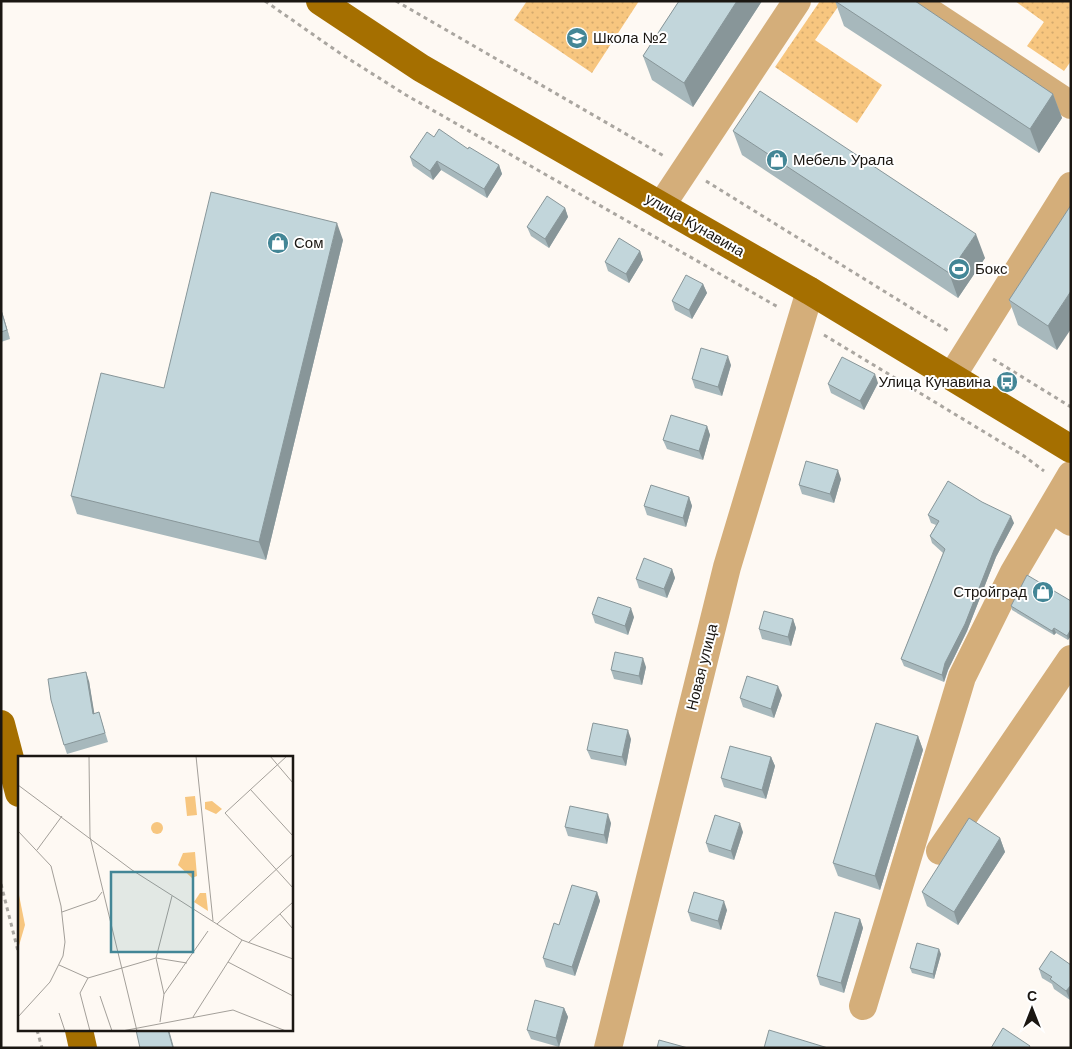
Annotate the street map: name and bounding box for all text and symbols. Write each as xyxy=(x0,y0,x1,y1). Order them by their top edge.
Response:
school or university icon: Школа №2 xyxy=(565,26,589,50)
place label: Школа №2 xyxy=(593,29,667,46)
shop icon: Мебель Урала xyxy=(765,148,789,172)
place label: Мебель Урала xyxy=(793,151,894,168)
street label: улица Кунавина xyxy=(643,189,748,260)
shop icon: Сом xyxy=(266,231,290,255)
place label: Сом xyxy=(294,234,324,251)
sports icon: Бокс xyxy=(947,257,971,281)
place label: Бокс xyxy=(975,260,1008,277)
bus stop icon: Улица Кунавина xyxy=(995,370,1019,394)
place label: Улица Кунавина xyxy=(878,373,992,390)
shop icon: Стройград xyxy=(1031,580,1055,604)
place label: Стройград xyxy=(953,583,1027,600)
street label: Новая улица xyxy=(683,621,721,712)
inset map xyxy=(18,756,292,1032)
north arrow xyxy=(1007,984,1057,1034)
text: С xyxy=(1027,988,1037,1004)

